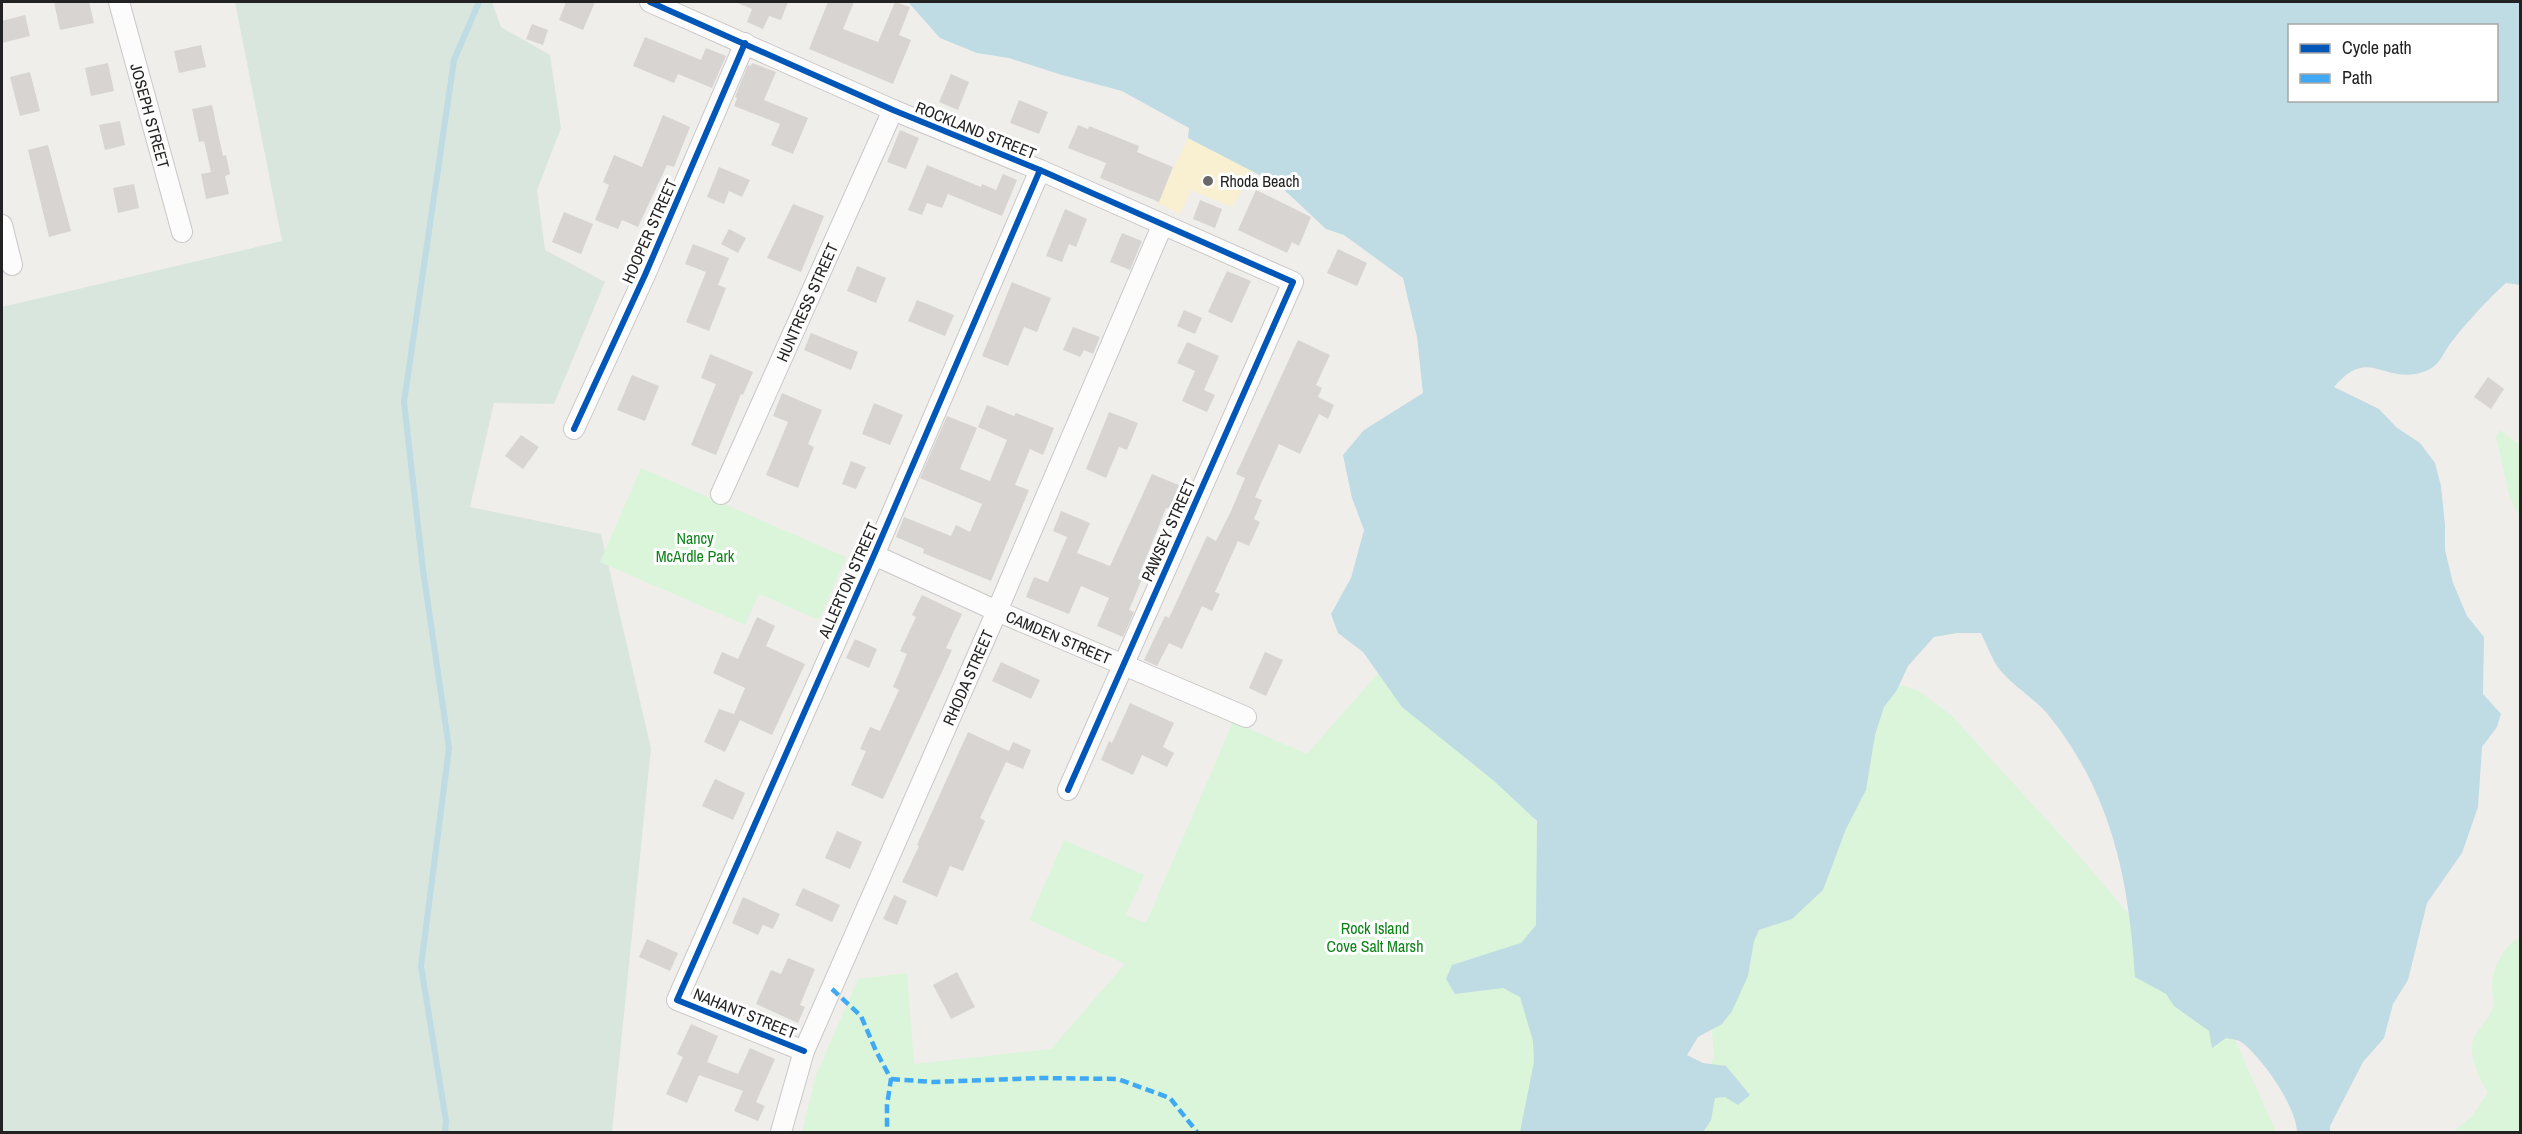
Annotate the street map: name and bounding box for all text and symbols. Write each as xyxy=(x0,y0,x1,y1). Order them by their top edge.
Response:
legend xyxy=(2288,24,2498,102)
text: Cycle path xyxy=(2342,35,2412,60)
street label: JOSEPH STREET xyxy=(125,61,175,171)
text: Path xyxy=(2342,65,2372,90)
street label: ROCKLAND STREET xyxy=(912,96,1040,164)
place label: Rhoda Beach xyxy=(1220,170,1300,192)
marker: Rhoda Beach xyxy=(1201,174,1215,188)
street label: HOOPER STREET xyxy=(616,175,682,287)
street label: HUNTRESS STREET xyxy=(771,240,843,365)
street label: PAWSEY STREET xyxy=(1136,475,1200,585)
street label: ALLERTON STREET xyxy=(812,519,883,642)
park label: Nancy McArdle Park xyxy=(656,527,735,567)
street label: CAMDEN STREET xyxy=(1002,605,1115,669)
street label: RHODA STREET xyxy=(937,626,998,729)
park label: Rock Island Cove Salt Marsh xyxy=(1327,917,1423,957)
street label: NAHANT STREET xyxy=(690,982,800,1044)

